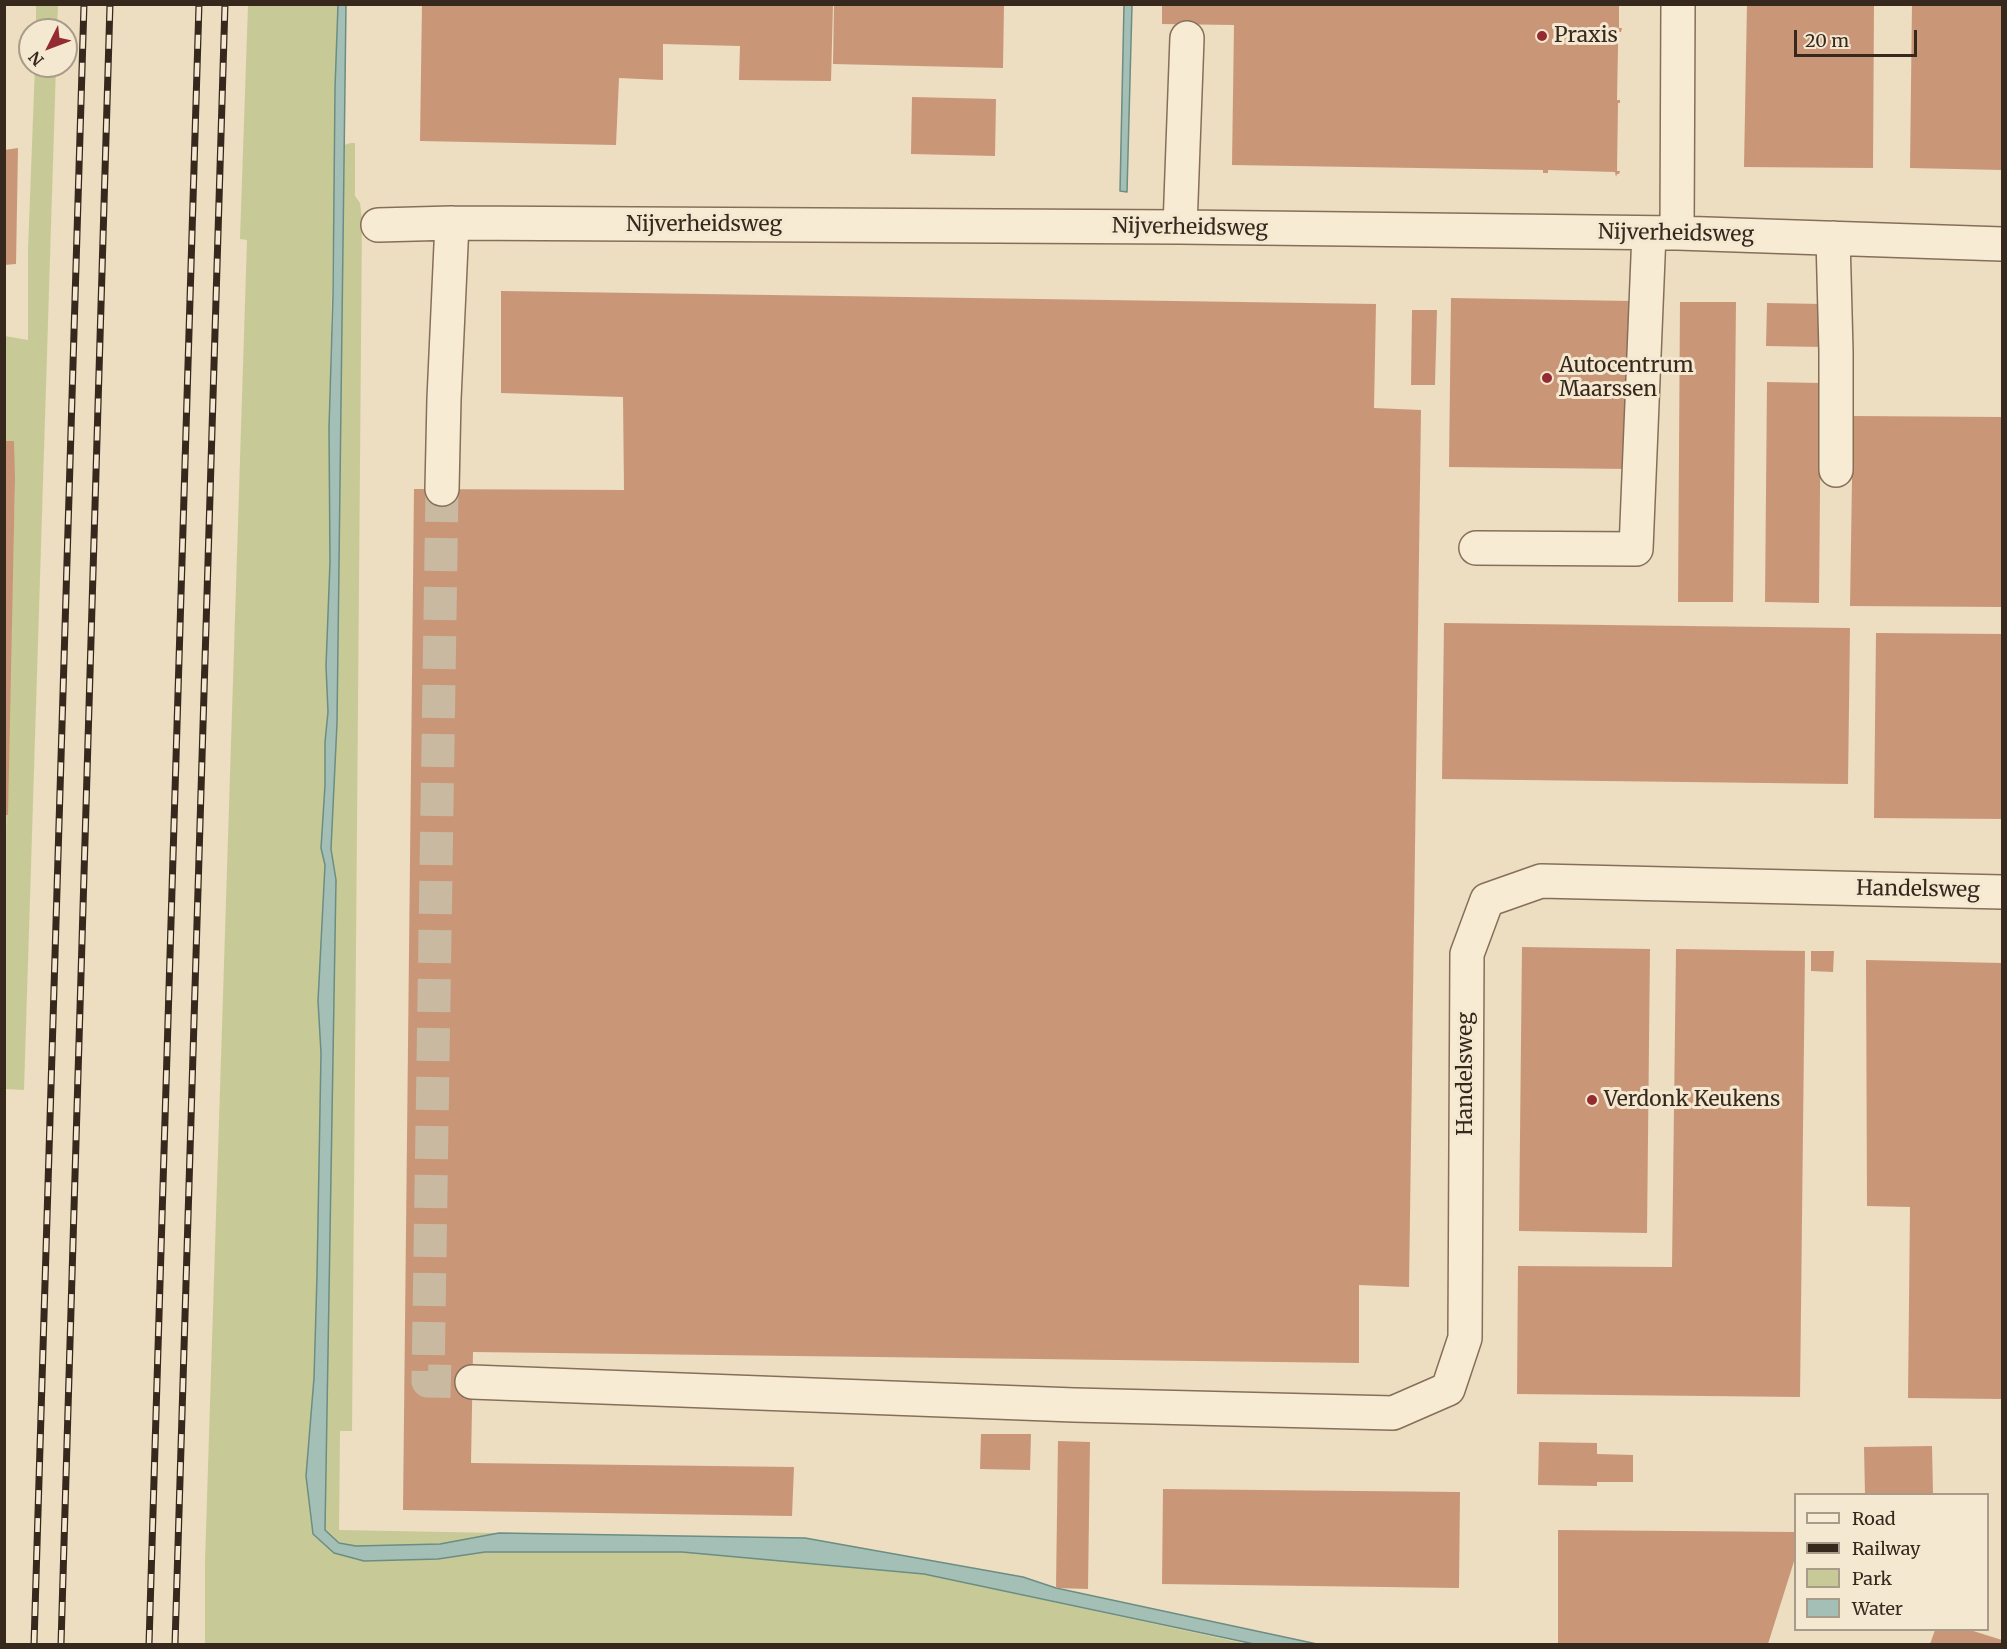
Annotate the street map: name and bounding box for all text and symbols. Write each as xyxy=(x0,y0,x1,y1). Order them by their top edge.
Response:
north arrow xyxy=(18,18,78,78)
scale bar xyxy=(1797,18,1920,56)
place label: Praxis xyxy=(1554,23,1618,49)
marker: Praxis xyxy=(1535,29,1549,43)
text: 20 m xyxy=(1805,29,1849,52)
text: N xyxy=(24,47,48,70)
street label: Nijverheidsweg xyxy=(626,212,782,238)
street label: Nijverheidsweg xyxy=(1112,214,1268,242)
street label: Nijverheidsweg xyxy=(1598,220,1754,248)
place label: Autocentrum Maarssen xyxy=(1559,353,1694,403)
marker: Autocentrum Maarssen xyxy=(1540,371,1554,385)
street label: Handelsweg xyxy=(1856,876,1980,904)
street label: Handelsweg xyxy=(1453,1012,1479,1136)
place label: Verdonk Keukens xyxy=(1604,1087,1780,1113)
marker: Verdonk Keukens xyxy=(1585,1093,1599,1107)
legend xyxy=(1794,1493,1989,1631)
text: Road xyxy=(1852,1507,1896,1530)
text: Railway xyxy=(1852,1537,1920,1560)
text: Park xyxy=(1852,1567,1892,1590)
text: Water xyxy=(1852,1597,1903,1620)

